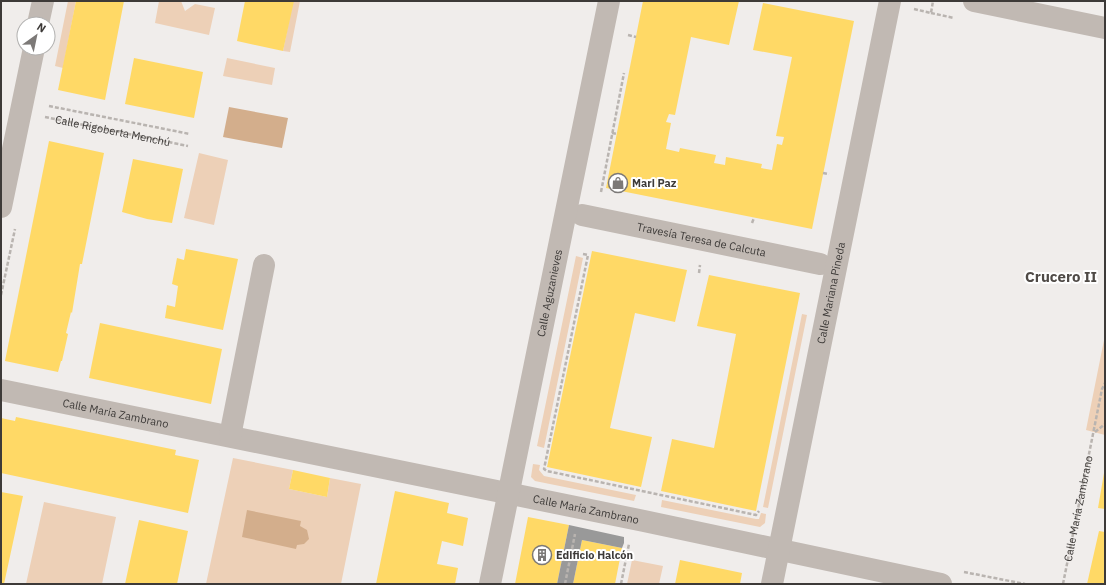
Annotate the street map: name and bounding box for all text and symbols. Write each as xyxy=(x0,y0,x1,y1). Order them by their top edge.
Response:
north arrow xyxy=(16,16,56,56)
text: N xyxy=(34,20,49,36)
street label: Calle Rigoberta Menchú xyxy=(54,112,171,149)
shop icon: Mari Paz xyxy=(607,172,629,194)
place label: Mari Paz xyxy=(632,176,677,190)
street label: Travesía Teresa de Calcuta xyxy=(636,219,767,260)
street label: Calle Mariana Pineda xyxy=(814,241,848,345)
street label: Calle Aguzanieves xyxy=(534,248,565,338)
district label: Crucero II xyxy=(1025,267,1097,286)
street label: Calle María Zambrano xyxy=(61,396,170,431)
street label: Calle María Zambrano xyxy=(1061,454,1096,563)
street label: Calle María Zambrano xyxy=(532,492,640,527)
building icon: Edificio Halcón xyxy=(531,544,553,566)
place label: Edificio Halcón xyxy=(556,548,633,562)

